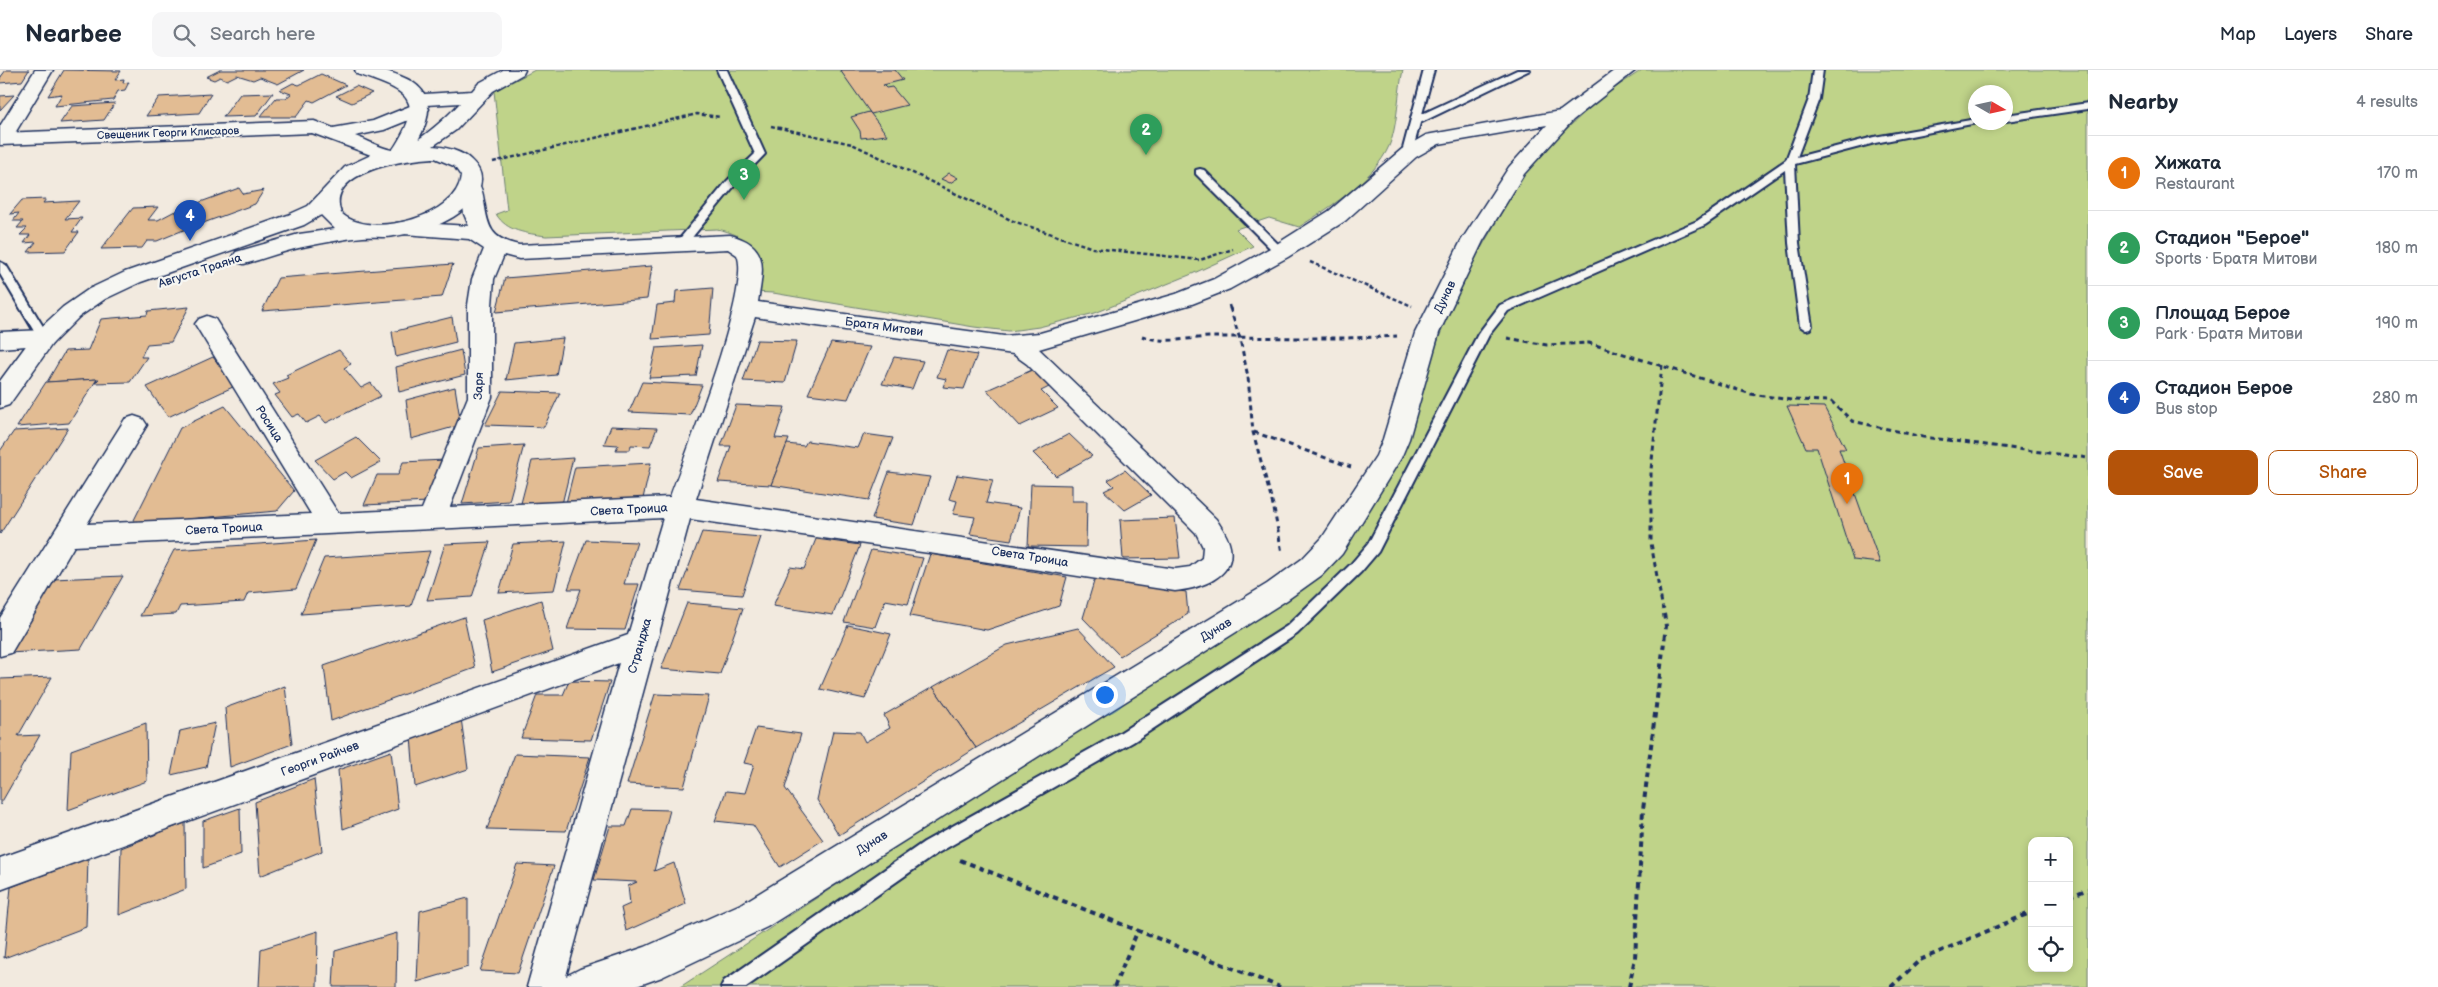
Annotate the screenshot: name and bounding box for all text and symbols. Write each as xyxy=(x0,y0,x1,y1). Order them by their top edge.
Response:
search box xyxy=(152,12,502,57)
text: Nearbee xyxy=(25,20,122,49)
icon: search xyxy=(170,21,198,49)
text: Search here xyxy=(210,23,315,46)
text: Map xyxy=(2220,24,2256,45)
text: Layers xyxy=(2284,24,2337,45)
text: Share xyxy=(2365,24,2413,45)
north arrow xyxy=(1968,85,2013,130)
text: Nearby xyxy=(2108,90,2178,115)
text: 4 results xyxy=(2356,93,2418,112)
pin: 2 xyxy=(1130,114,1162,155)
street label: Свещеник Георги Клисаров xyxy=(97,124,240,142)
text: Хижата xyxy=(2155,152,2221,175)
pin: 3 xyxy=(728,159,760,200)
text: 1 xyxy=(2121,164,2127,183)
text: 170 m xyxy=(2377,164,2418,183)
text: Restaurant xyxy=(2155,175,2235,194)
pin: 4 xyxy=(174,200,206,241)
text: Стадион "Берое" xyxy=(2155,227,2309,250)
text: 2 xyxy=(2119,239,2129,258)
text: 180 m xyxy=(2376,239,2418,258)
street label: Августа Траяна xyxy=(155,250,244,292)
text: Sports · Братя Митови xyxy=(2155,250,2317,269)
street label: Дунав xyxy=(1431,278,1460,316)
text: Площад Берое xyxy=(2155,302,2290,325)
street label: Братя Митови xyxy=(844,314,924,340)
text: 3 xyxy=(2119,314,2129,333)
text: 190 m xyxy=(2376,314,2418,333)
text: Park · Братя Митови xyxy=(2155,325,2303,344)
street label: Заря xyxy=(471,372,487,400)
text: Стадион Берое xyxy=(2155,377,2293,400)
text: 4 xyxy=(2119,389,2129,408)
text: 280 m xyxy=(2372,389,2418,408)
text: Bus stop xyxy=(2155,400,2218,419)
street label: Росица xyxy=(252,403,286,445)
button: Save xyxy=(2108,450,2258,495)
button: Share xyxy=(2268,450,2418,495)
pin: 1 xyxy=(1831,463,1863,504)
street label: Света Троица xyxy=(590,500,668,520)
street label: Света Троица xyxy=(185,519,263,539)
street label: Света Троица xyxy=(990,544,1070,570)
street label: Дунав xyxy=(1197,614,1235,645)
street label: Странджа xyxy=(625,617,655,675)
your location xyxy=(1092,682,1118,708)
street label: Георги Райчев xyxy=(279,738,362,780)
street label: Дунав xyxy=(854,827,891,858)
map controls xyxy=(2028,837,2073,972)
button: + xyxy=(2028,837,2073,882)
button: − xyxy=(2028,882,2073,927)
button: locate xyxy=(2028,927,2073,972)

